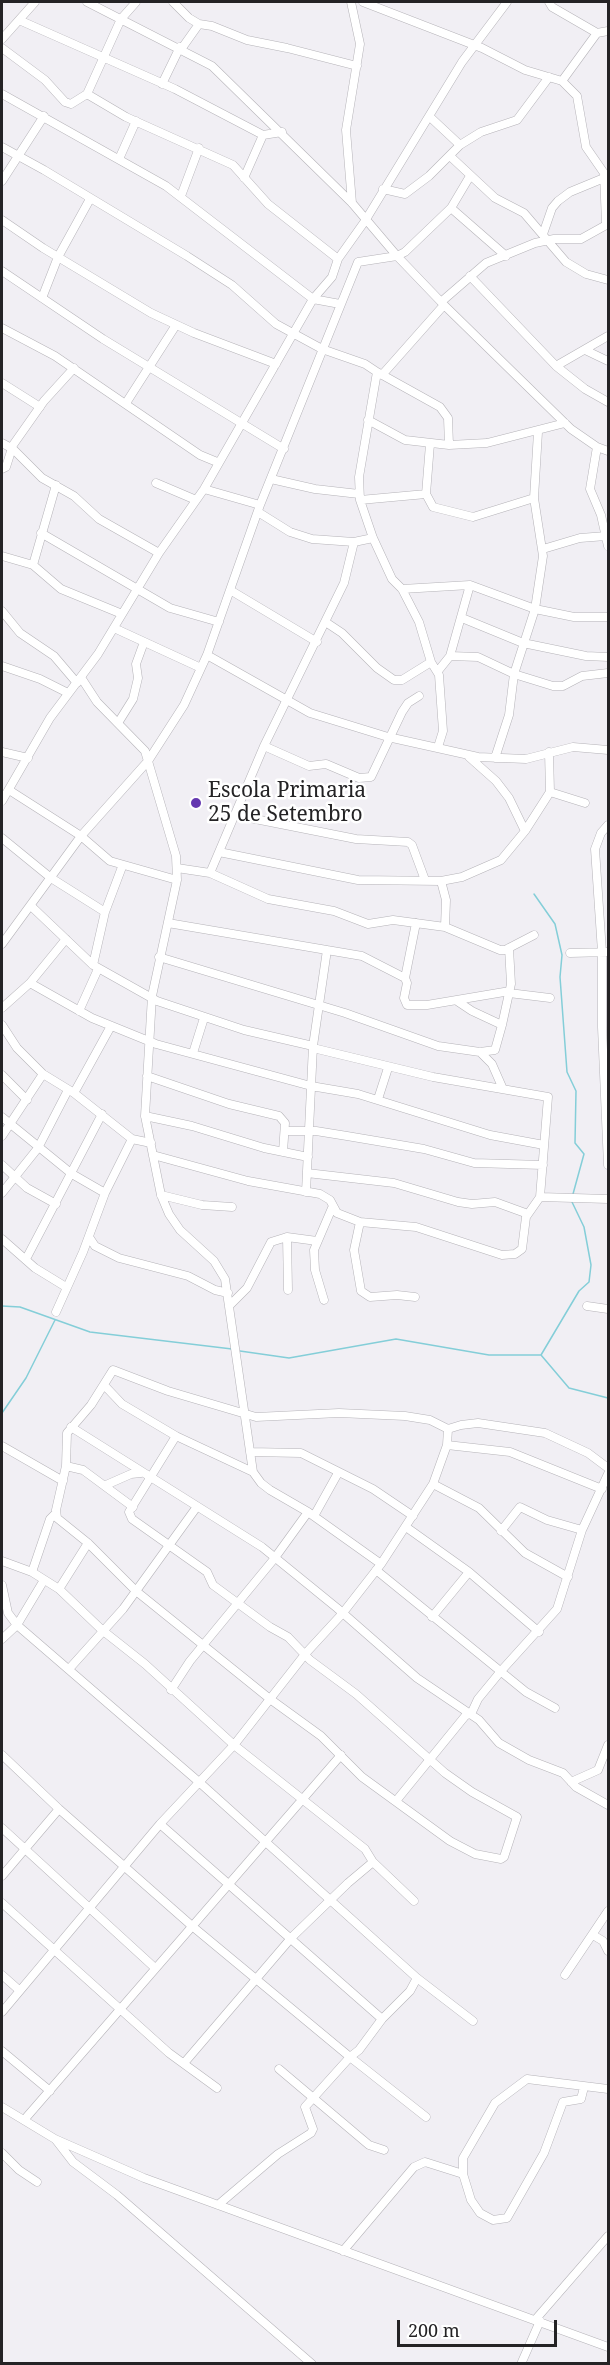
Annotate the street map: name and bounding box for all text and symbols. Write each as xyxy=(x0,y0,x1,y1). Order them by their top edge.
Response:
place label: Escola Primaria 25 de Setembro xyxy=(208,778,366,828)
marker: Escola Primaria 25 de Setembro xyxy=(189,796,203,810)
scale bar xyxy=(400,2308,560,2346)
text: 200 m xyxy=(408,2318,460,2342)

